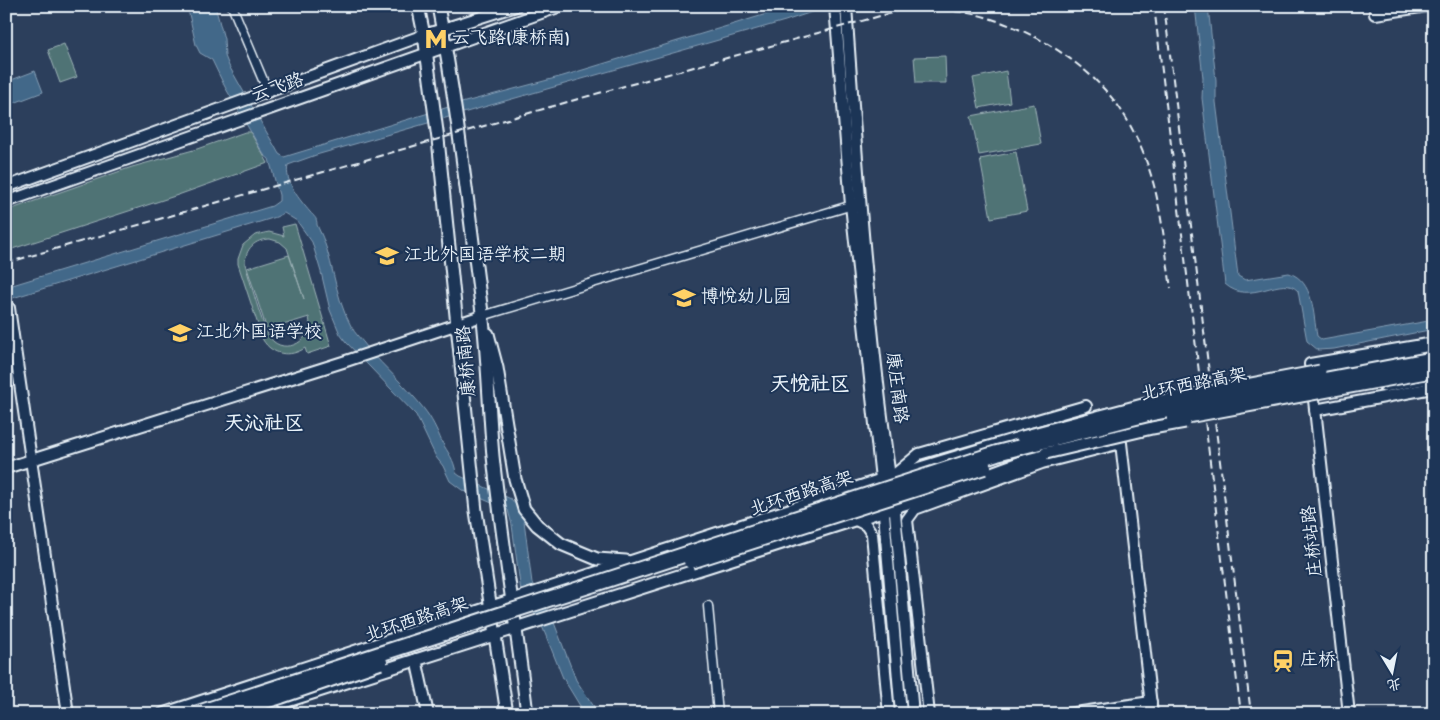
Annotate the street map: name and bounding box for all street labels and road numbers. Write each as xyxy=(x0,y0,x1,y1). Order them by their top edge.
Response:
street label: 云飞路 xyxy=(249,69,307,108)
street label: 康桥南路 xyxy=(452,324,482,398)
street label: 康庄南路 xyxy=(880,351,912,425)
street label: 北环西路高架 xyxy=(1139,364,1249,407)
street label: 北环西路高架 xyxy=(747,467,857,522)
street label: 庄桥站路 xyxy=(1299,504,1328,578)
street label: 北环西路高架 xyxy=(362,593,472,648)

